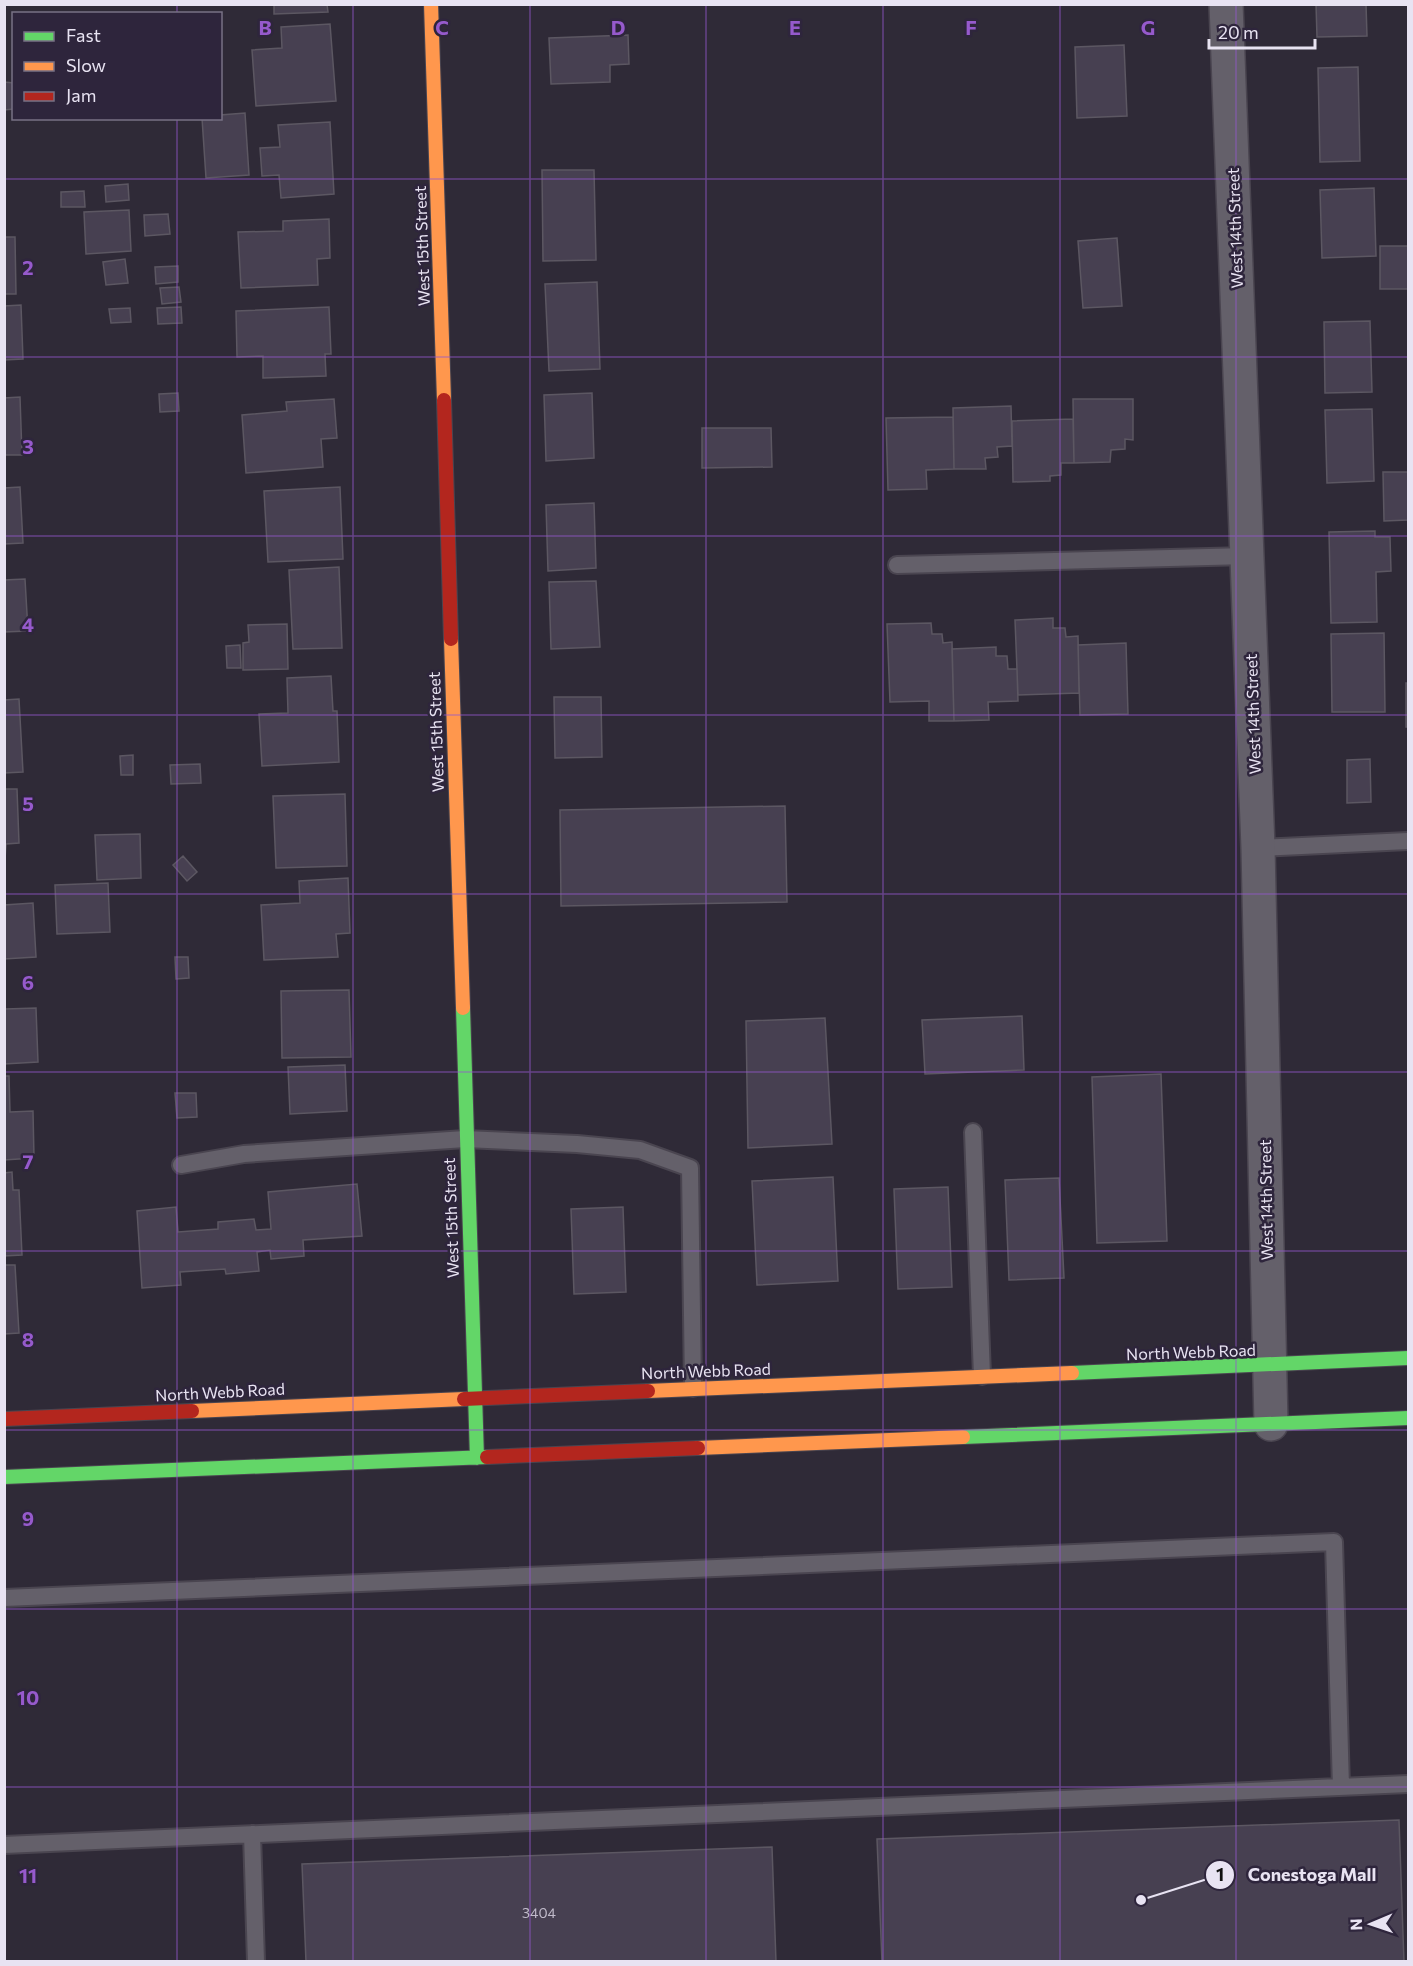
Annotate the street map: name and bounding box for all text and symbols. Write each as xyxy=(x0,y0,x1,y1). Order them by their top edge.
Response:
legend xyxy=(12,12,222,120)
scale bar xyxy=(1209,12,1316,50)
text: B xyxy=(258,15,272,39)
text: C xyxy=(435,15,449,39)
text: D xyxy=(611,15,625,39)
text: E xyxy=(789,15,801,39)
text: F xyxy=(965,15,977,39)
text: G xyxy=(1141,15,1155,39)
text: 20 m xyxy=(1218,21,1259,43)
text: Fast xyxy=(66,24,101,46)
text: Slow xyxy=(66,54,106,76)
text: Jam xyxy=(66,84,96,106)
street label: West 14th Street xyxy=(1223,167,1246,289)
street label: West 15th Street xyxy=(410,185,433,307)
text: 2 xyxy=(22,255,34,279)
text: 3 xyxy=(22,434,34,458)
text: 4 xyxy=(22,612,34,636)
street label: West 14th Street xyxy=(1241,653,1264,775)
street label: West 15th Street xyxy=(424,671,447,793)
text: 5 xyxy=(22,791,34,815)
text: 6 xyxy=(22,970,34,994)
street label: West 14th Street xyxy=(1255,1139,1276,1261)
text: 7 xyxy=(23,1149,34,1173)
street label: West 15th Street xyxy=(439,1157,462,1279)
text: 8 xyxy=(22,1327,34,1351)
street label: North Webb Road xyxy=(1126,1340,1256,1363)
street label: North Webb Road xyxy=(641,1359,771,1382)
street label: North Webb Road xyxy=(155,1379,285,1404)
text: 9 xyxy=(22,1506,34,1530)
text: 10 xyxy=(17,1685,39,1709)
callout: Conestoga Mall xyxy=(1205,1857,1388,1893)
text: 11 xyxy=(19,1863,37,1887)
text: 1 xyxy=(1216,1863,1224,1885)
text: Conestoga Mall xyxy=(1248,1863,1376,1885)
north arrow xyxy=(1341,1894,1401,1954)
house number: 3404 xyxy=(522,1904,557,1921)
text: N xyxy=(1346,1918,1365,1931)

